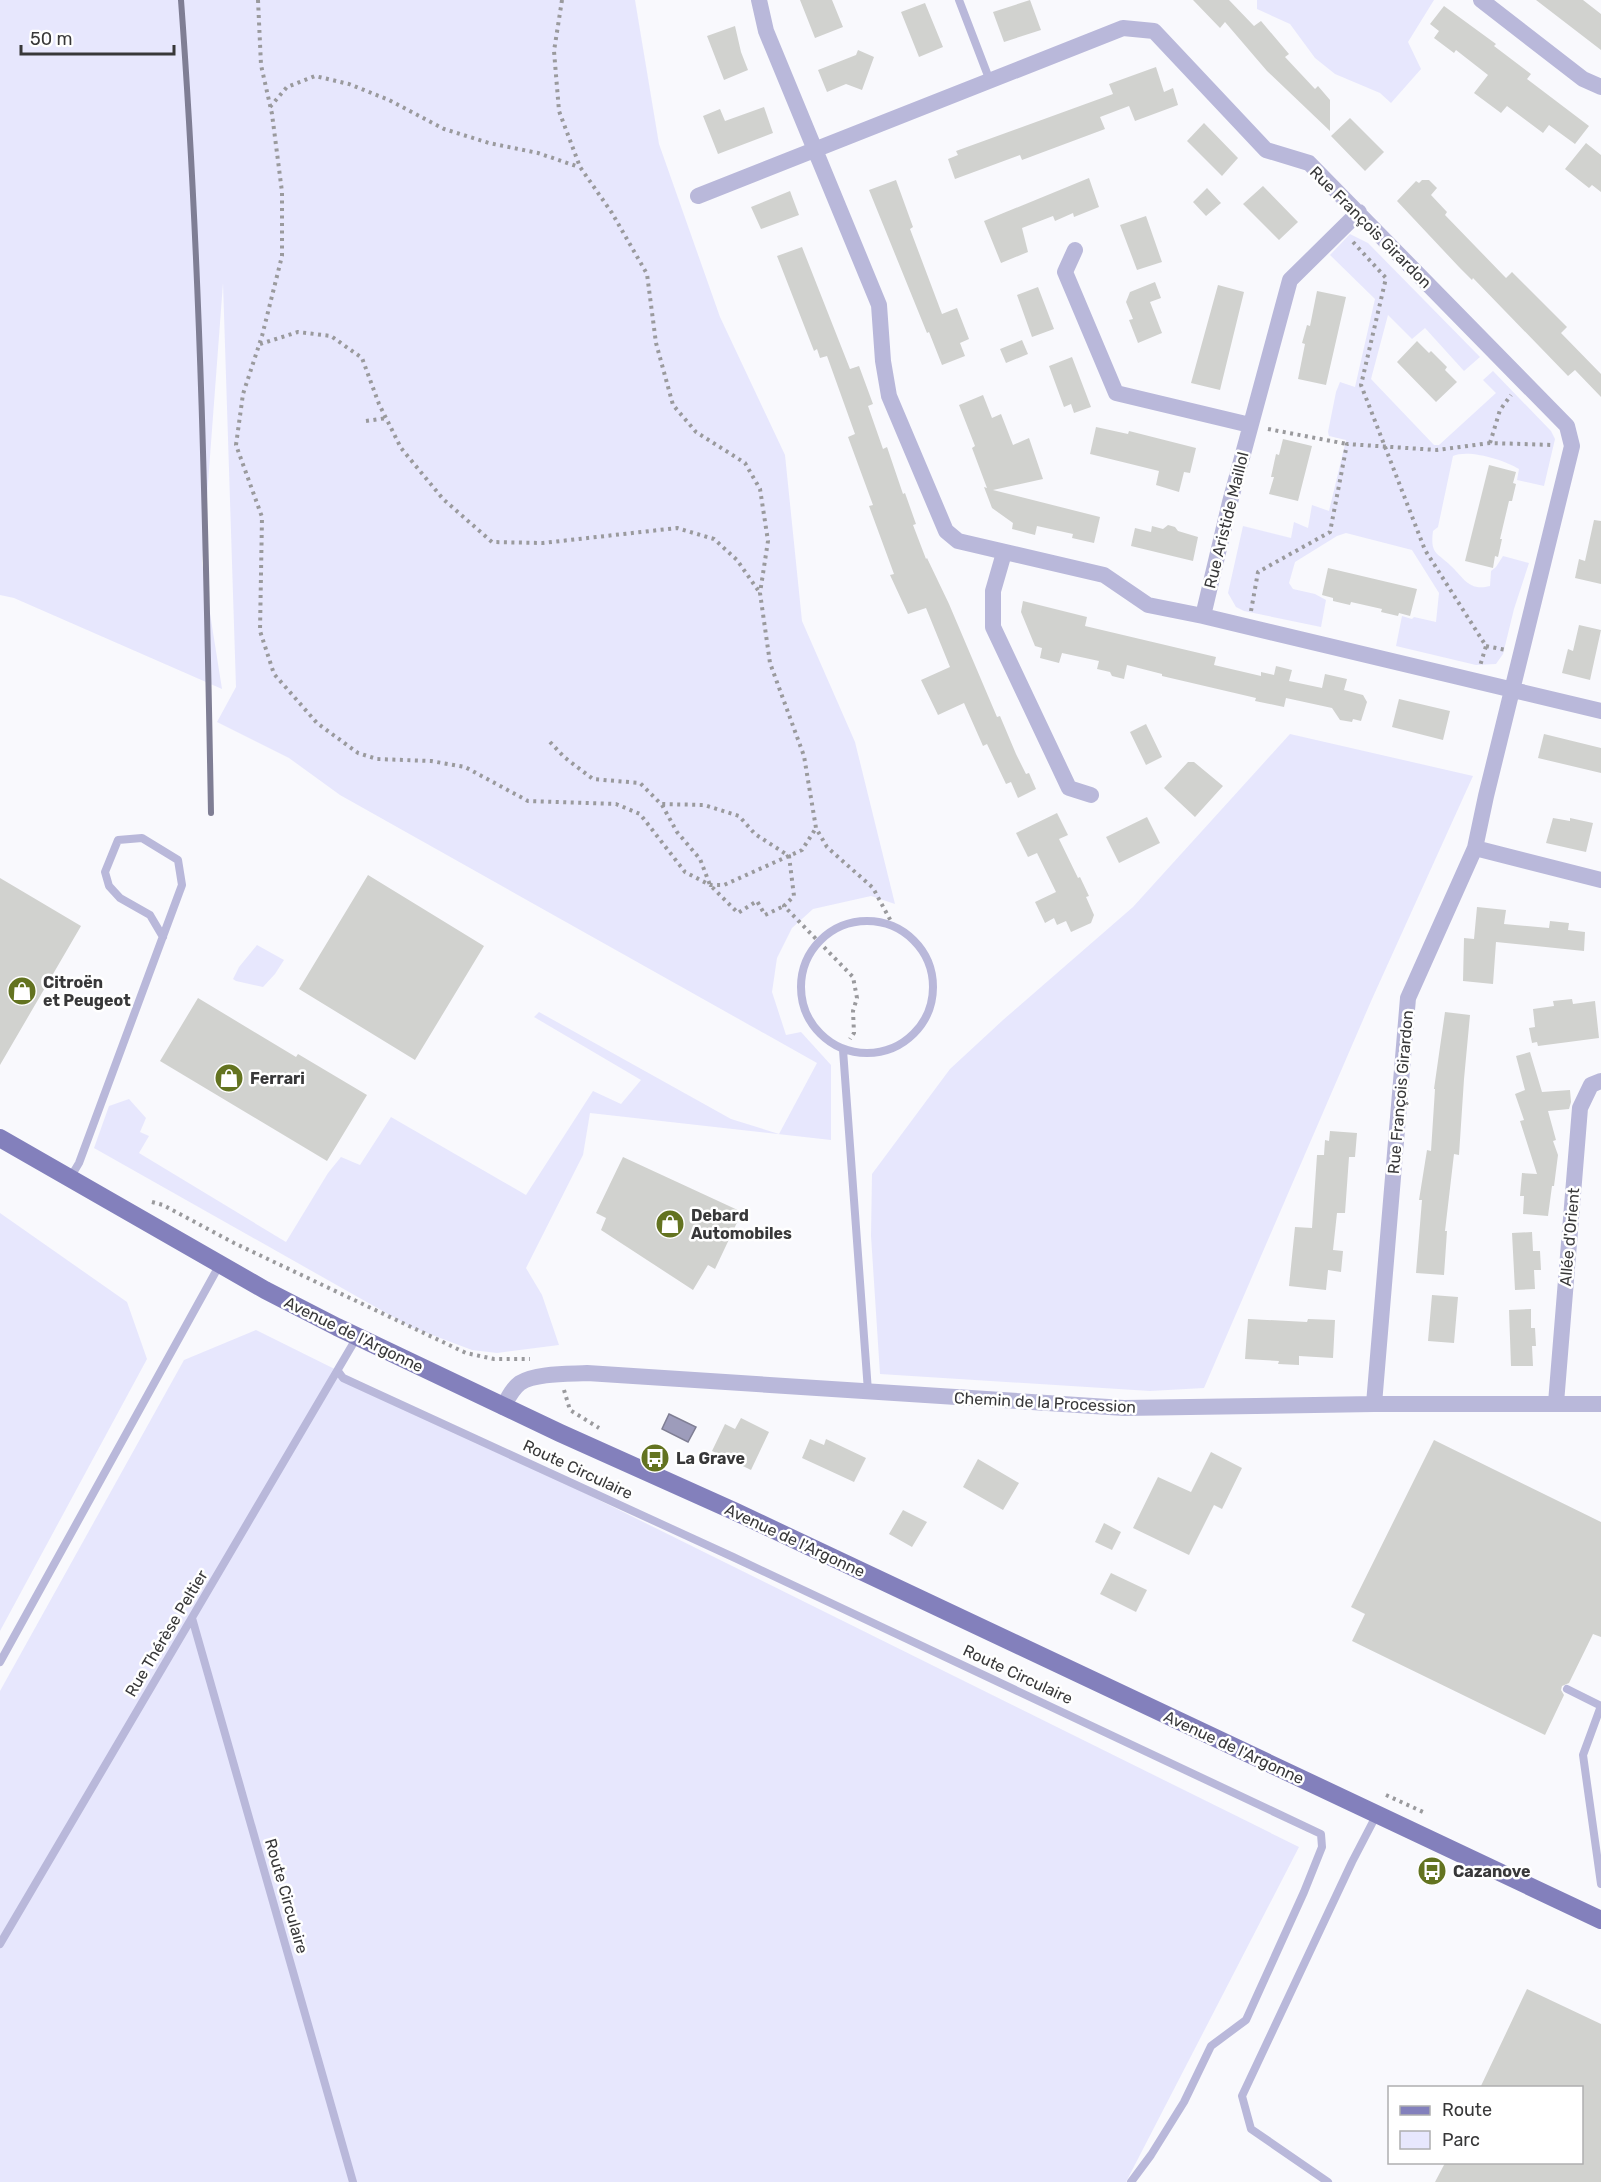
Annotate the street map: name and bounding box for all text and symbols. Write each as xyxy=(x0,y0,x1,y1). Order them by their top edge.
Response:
scale bar xyxy=(21,18,174,56)
text: 50 m xyxy=(30,28,73,50)
street label: Rue François Girardon xyxy=(1306,163,1435,292)
street label: Rue Aristide Maillol xyxy=(1200,450,1253,590)
place label: Citroën et Peugeot xyxy=(43,973,131,1010)
shop icon: Citroën et Peugeot xyxy=(6,975,38,1007)
street label: Rue François Girardon xyxy=(1384,1009,1417,1175)
shop icon: Ferrari xyxy=(213,1062,245,1094)
place label: Ferrari xyxy=(250,1069,305,1088)
street label: Allée d'Orient xyxy=(1556,1187,1583,1287)
place label: Debard Automobiles xyxy=(691,1206,792,1243)
shop icon: Debard Automobiles xyxy=(654,1208,686,1240)
street label: Avenue de l'Argonne xyxy=(281,1293,426,1376)
street label: Chemin de la Procession xyxy=(953,1388,1137,1417)
street label: Route Circulaire xyxy=(520,1436,636,1503)
bus stop icon: La Grave xyxy=(639,1442,671,1474)
place label: La Grave xyxy=(676,1449,745,1468)
street label: Avenue de l'Argonne xyxy=(722,1500,868,1581)
street label: Rue Thérèse Peltier xyxy=(121,1567,212,1700)
street label: Route Circulaire xyxy=(960,1641,1076,1708)
street label: Avenue de l'Argonne xyxy=(1161,1707,1307,1788)
street label: Route Circulaire xyxy=(261,1836,312,1956)
bus stop icon: Cazanove xyxy=(1416,1855,1448,1887)
place label: Cazanove xyxy=(1453,1862,1530,1881)
legend xyxy=(1388,2086,1583,2164)
text: Route xyxy=(1442,2099,1492,2121)
text: Parc xyxy=(1442,2129,1480,2151)

